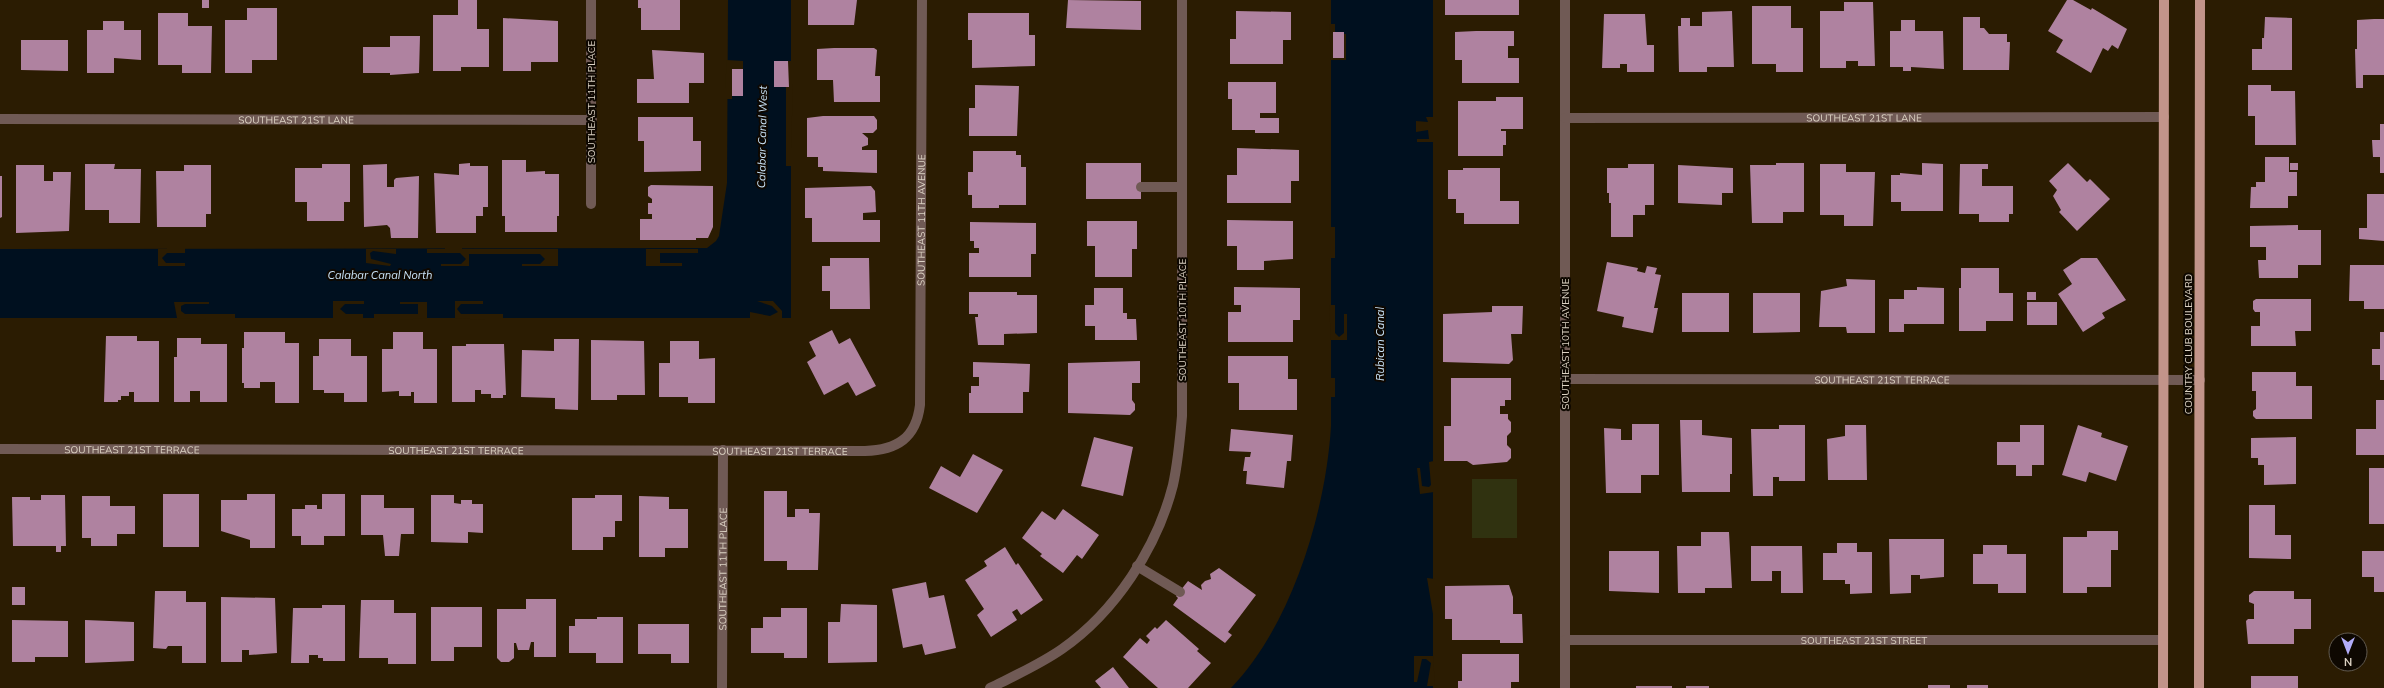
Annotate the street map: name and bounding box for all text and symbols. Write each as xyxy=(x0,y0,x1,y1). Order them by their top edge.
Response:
street label: SOUTHEAST 11TH PLACE xyxy=(585,41,598,163)
water label: Calabar Canal West xyxy=(754,84,770,188)
street label: SOUTHEAST 21ST LANE xyxy=(1806,111,1922,124)
street label: SOUTHEAST 21ST LANE xyxy=(238,113,354,126)
street label: SOUTHEAST 11TH AVENUE xyxy=(914,154,928,286)
street label: SOUTHEAST 10TH PLACE xyxy=(1176,259,1189,381)
water label: Calabar Canal North xyxy=(328,268,432,282)
street label: COUNTRY CLUB BOULEVARD xyxy=(2182,274,2195,414)
street label: SOUTHEAST 10TH AVENUE xyxy=(1559,278,1572,410)
water label: Rubican Canal xyxy=(1373,307,1387,381)
street label: SOUTHEAST 21ST TERRACE xyxy=(1814,373,1950,386)
street label: SOUTHEAST 21ST TERRACE xyxy=(64,443,200,456)
street label: SOUTHEAST 21ST TERRACE xyxy=(388,443,524,457)
street label: SOUTHEAST 21ST TERRACE xyxy=(712,444,848,457)
street label: SOUTHEAST 11TH PLACE xyxy=(716,507,729,630)
north arrow xyxy=(2328,632,2368,672)
street label: SOUTHEAST 21ST STREET xyxy=(1801,634,1927,647)
text: N xyxy=(2344,655,2352,669)

